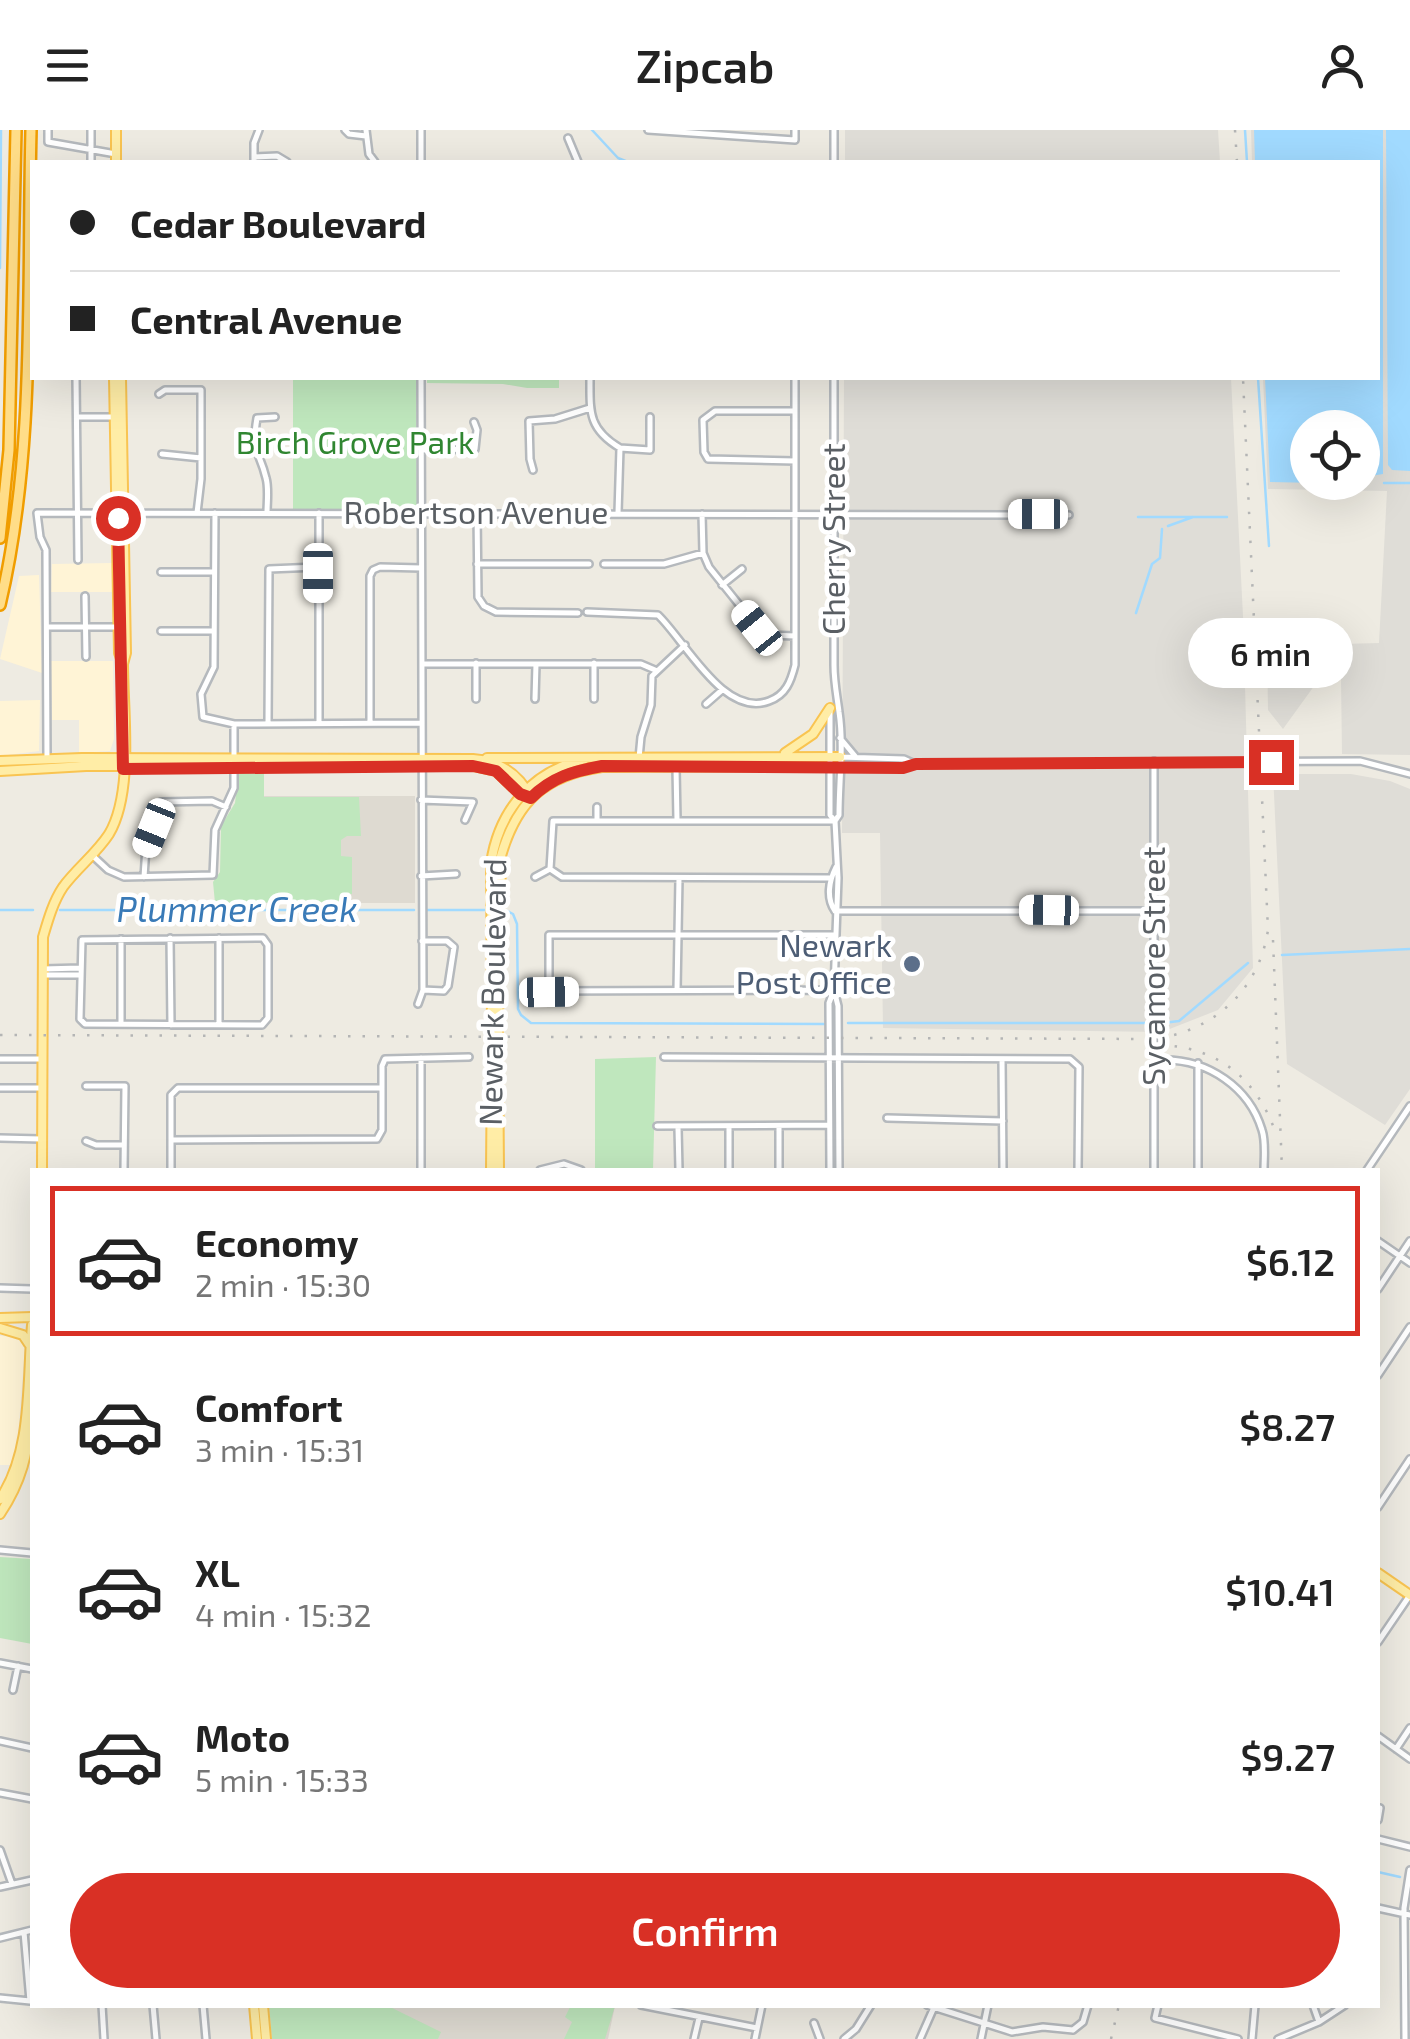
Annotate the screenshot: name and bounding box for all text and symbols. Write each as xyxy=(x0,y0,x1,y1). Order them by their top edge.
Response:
icon: menu xyxy=(40,38,95,93)
text: Zipcab xyxy=(636,38,774,92)
icon: person xyxy=(1315,38,1370,93)
text: Cedar Boulevard xyxy=(130,200,426,246)
text: Central Avenue xyxy=(130,296,402,342)
map controls xyxy=(1290,410,1380,500)
button: locate xyxy=(1290,410,1380,500)
park label: Birch Grove Park xyxy=(236,422,474,460)
street label: Cherry Street xyxy=(813,443,851,635)
street label: Robertson Avenue xyxy=(344,492,608,530)
route start xyxy=(96,496,141,541)
car xyxy=(1008,499,1068,529)
car xyxy=(303,543,333,603)
car xyxy=(726,595,788,661)
callout: 6 min xyxy=(1188,617,1354,687)
text: 6 min xyxy=(1230,634,1311,672)
route end xyxy=(1249,740,1294,785)
car xyxy=(129,795,179,861)
street label: Sycamore Street xyxy=(1133,846,1171,1086)
street label: Newark Boulevard xyxy=(470,858,512,1126)
water label: Plummer Creek xyxy=(117,887,357,929)
car xyxy=(1019,894,1079,926)
place label: Newark Post Office xyxy=(736,925,892,1000)
marker: Newark Post Office xyxy=(901,953,923,975)
car xyxy=(519,976,579,1008)
icon: car xyxy=(75,1216,165,1306)
text: Economy xyxy=(195,1219,359,1265)
text: $6.12 xyxy=(1246,1238,1335,1284)
text: 2 min · 15:30 xyxy=(195,1265,371,1303)
icon: car xyxy=(75,1381,165,1471)
text: Comfort xyxy=(195,1384,343,1430)
text: $8.27 xyxy=(1239,1403,1335,1449)
text: 3 min · 15:31 xyxy=(195,1430,364,1468)
icon: car xyxy=(75,1546,165,1636)
text: XL xyxy=(195,1549,240,1595)
text: $10.41 xyxy=(1225,1568,1335,1614)
text: 4 min · 15:32 xyxy=(195,1595,371,1633)
icon: car xyxy=(75,1711,165,1801)
text: Moto xyxy=(195,1714,290,1760)
text: $9.27 xyxy=(1240,1733,1335,1779)
text: 5 min · 15:33 xyxy=(195,1760,369,1798)
button: Confirm xyxy=(70,1873,1340,1988)

